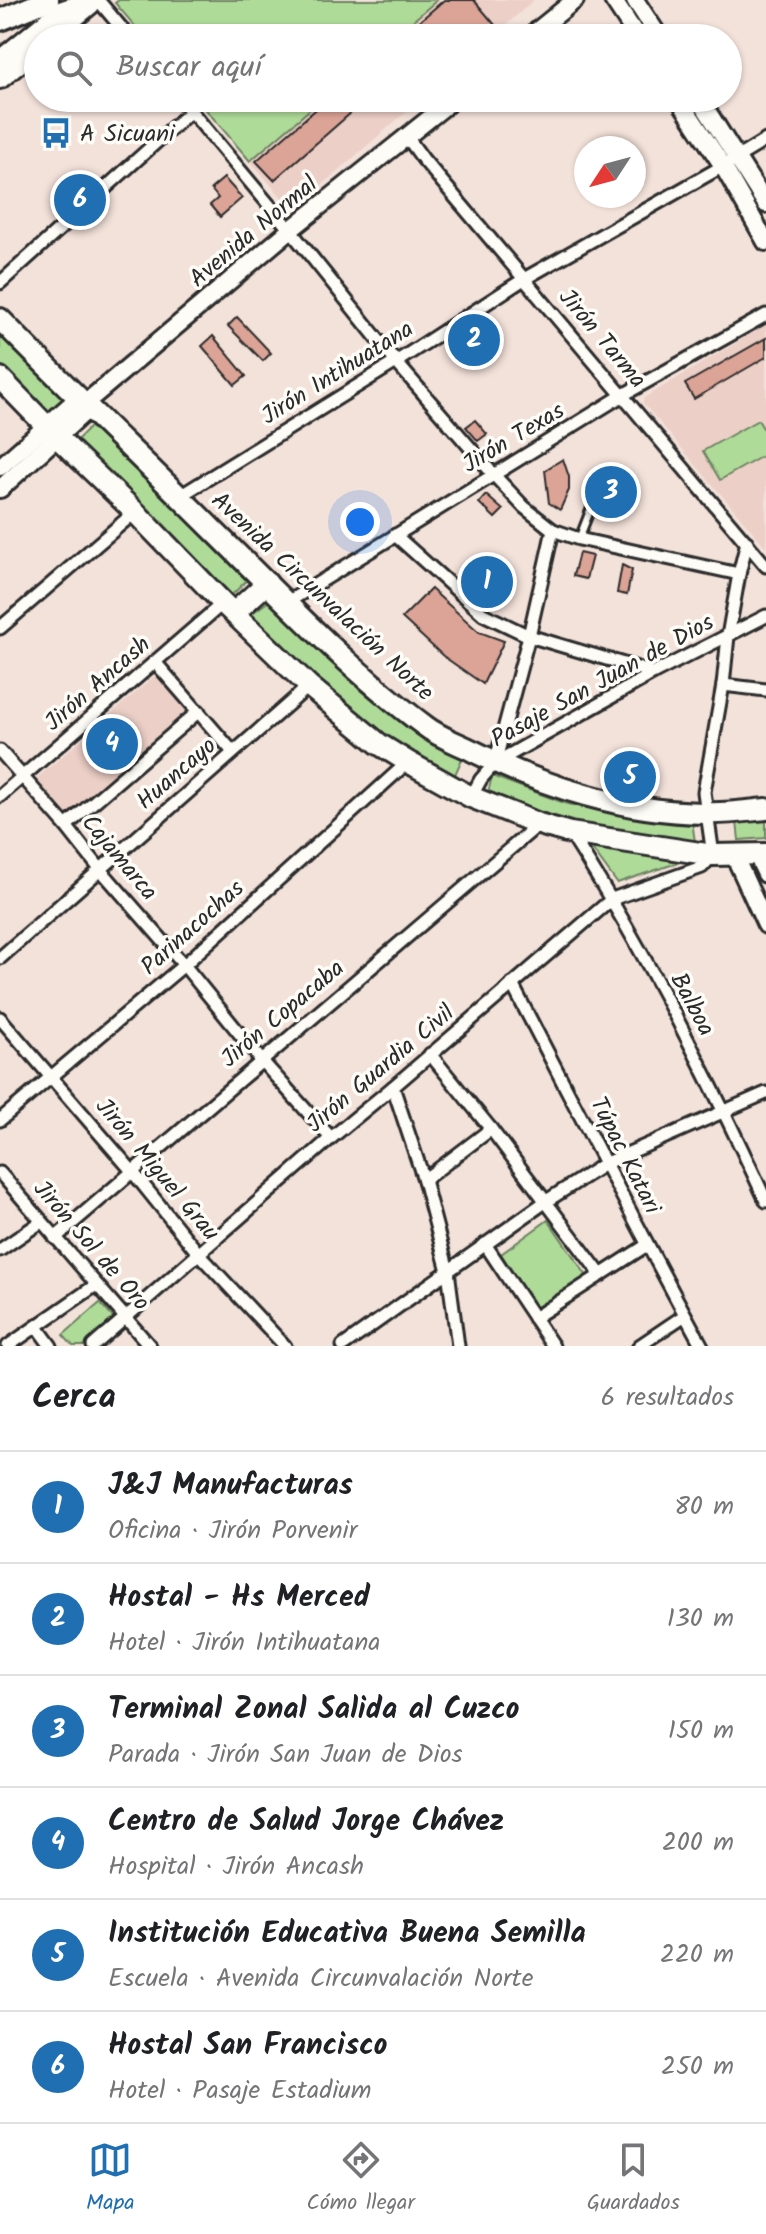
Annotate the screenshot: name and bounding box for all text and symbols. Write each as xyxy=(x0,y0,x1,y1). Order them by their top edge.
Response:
search box xyxy=(24,24,742,112)
text: Buscar aquí xyxy=(116,44,262,92)
icon: search xyxy=(52,46,96,90)
place label: A Sicuani xyxy=(80,115,176,154)
bus stop icon: A Sicuani xyxy=(39,116,73,150)
north arrow xyxy=(574,136,646,208)
street label: Avenida Normal xyxy=(181,166,327,298)
pin: 6 xyxy=(54,170,106,230)
street label: Jirón Tarma xyxy=(548,280,656,398)
pin: 2 xyxy=(448,310,500,370)
street label: Jirón Intihuatana xyxy=(254,311,422,436)
street label: Jirón Texas xyxy=(455,392,572,484)
pin: 3 xyxy=(585,462,637,522)
street label: Avenida Circunvalación Norte xyxy=(201,483,443,711)
your location xyxy=(340,502,380,542)
pin: 1 xyxy=(461,552,513,612)
street label: Pasaje San Juan de Dios xyxy=(484,604,721,759)
street label: Jirón Ancash xyxy=(36,627,160,742)
pin: 4 xyxy=(86,714,138,774)
street label: Huancayo xyxy=(128,728,226,820)
pin: 5 xyxy=(604,747,656,807)
street label: Cajamarca xyxy=(71,806,167,910)
street label: Parinacochas xyxy=(132,871,254,986)
street label: Jirón Copacaba xyxy=(212,950,354,1078)
street label: Balboa xyxy=(659,966,725,1044)
street label: Jirón Guardia Civil xyxy=(298,995,464,1143)
street label: Jirón Miguel Grau xyxy=(85,1089,229,1251)
street label: Túpac Katari xyxy=(578,1090,671,1222)
street label: Jirón Sol de Oro xyxy=(23,1172,159,1320)
text: Cerca xyxy=(32,1371,116,1425)
text: 6 resultados xyxy=(601,1377,734,1419)
text: J&J Manufacturas xyxy=(108,1462,353,1510)
text: 1 xyxy=(54,1486,62,1528)
text: 80 m xyxy=(674,1486,734,1528)
text: Oficina · Jirón Porvenir xyxy=(108,1510,357,1552)
text: Hostal - Hs Merced xyxy=(108,1574,370,1622)
text: 2 xyxy=(50,1598,66,1640)
text: 130 m xyxy=(667,1598,734,1640)
text: Hotel · Jirón Intihuatana xyxy=(108,1622,380,1664)
text: Terminal Zonal Salida al Cuzco xyxy=(108,1686,519,1734)
text: 3 xyxy=(51,1710,65,1752)
text: 150 m xyxy=(668,1710,734,1752)
text: Parada · Jirón San Juan de Dios xyxy=(108,1734,463,1776)
text: Centro de Salud Jorge Chávez xyxy=(108,1798,504,1846)
text: 4 xyxy=(51,1822,65,1864)
text: 200 m xyxy=(662,1822,734,1864)
text: Hospital · Jirón Ancash xyxy=(108,1846,364,1888)
text: Institución Educativa Buena Semilla xyxy=(108,1910,586,1958)
text: 5 xyxy=(51,1934,65,1976)
text: 220 m xyxy=(660,1934,734,1976)
text: Escuela · Avenida Circunvalación Norte xyxy=(108,1958,533,2000)
text: Hostal San Francisco xyxy=(108,2022,387,2070)
text: 6 xyxy=(51,2046,65,2088)
text: 250 m xyxy=(661,2046,734,2088)
text: Hotel · Pasaje Estadium xyxy=(108,2070,372,2112)
tab: Mapa xyxy=(86,2138,135,2221)
tab: Cómo llegar xyxy=(307,2138,415,2221)
tab: Guardados xyxy=(587,2138,680,2221)

